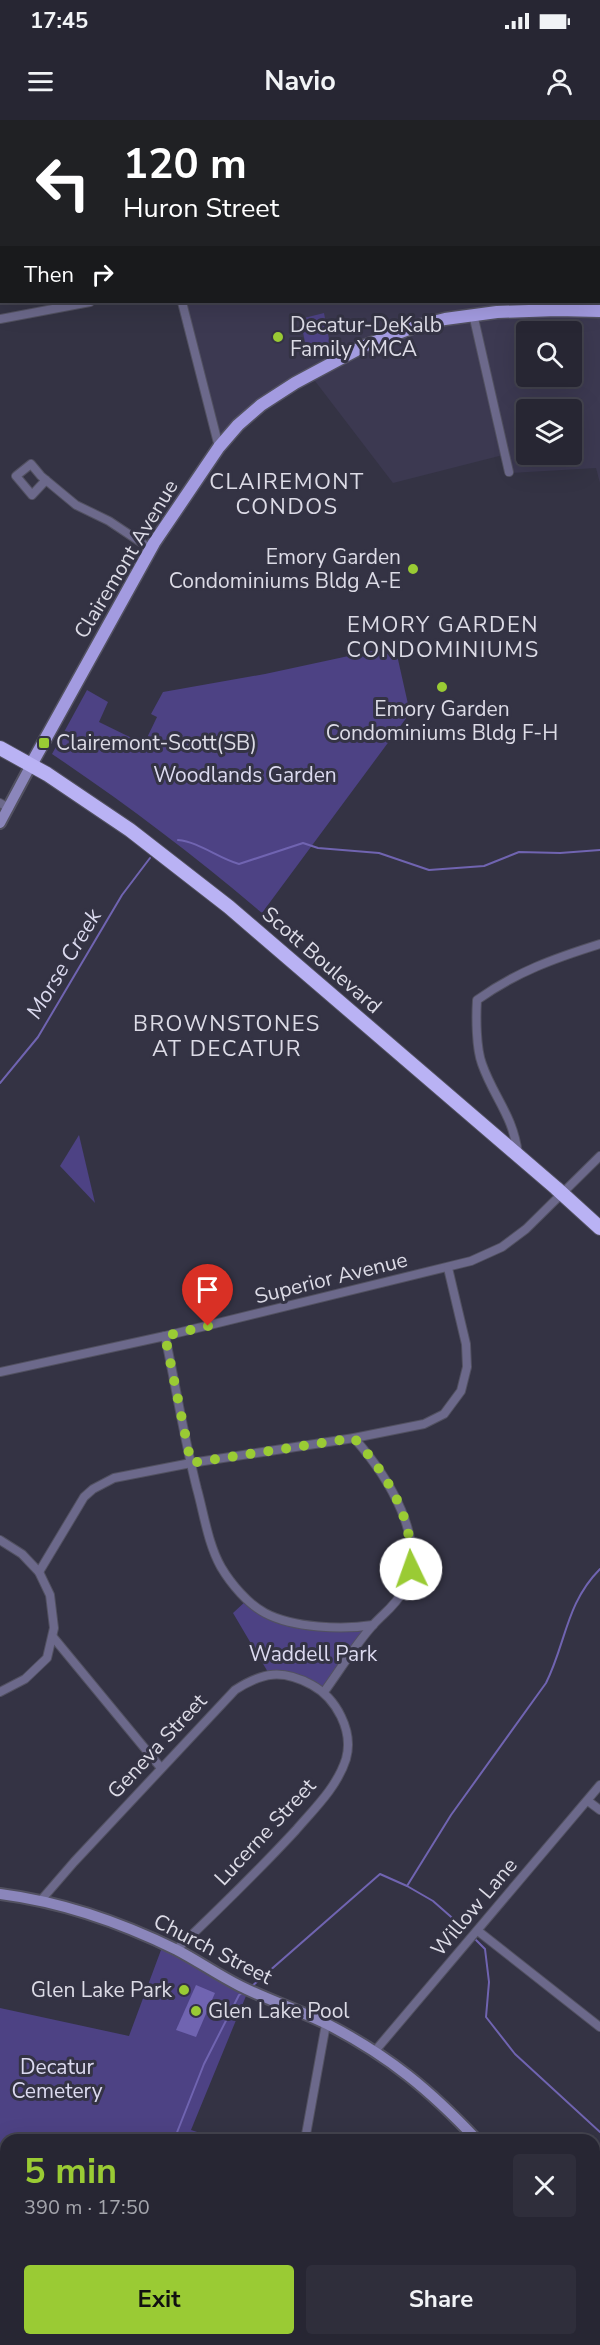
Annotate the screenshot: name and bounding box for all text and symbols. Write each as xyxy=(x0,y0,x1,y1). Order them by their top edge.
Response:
text: 17:45 xyxy=(30,6,88,36)
text: Navio xyxy=(264,63,336,100)
icon: menu xyxy=(24,65,57,98)
icon: person xyxy=(543,65,576,98)
text: 120 m xyxy=(123,136,247,193)
icon: left xyxy=(24,144,102,222)
text: Huron Street xyxy=(123,190,279,227)
icon: right xyxy=(86,258,119,291)
text: Then xyxy=(24,260,74,290)
place label: Decatur-DeKalb Family YMCA xyxy=(290,311,442,363)
map controls xyxy=(516,321,582,465)
button: search xyxy=(516,321,582,387)
marker: Decatur-DeKalb Family YMCA xyxy=(271,330,285,344)
button: layers xyxy=(516,399,582,465)
district label: CLAIREMONT CONDOS xyxy=(209,467,365,522)
street label: Clairemont Avenue xyxy=(67,474,185,644)
place label: Emory Garden Condominiums Bldg A-E xyxy=(169,543,401,595)
marker: Emory Garden Condominiums Bldg A-E xyxy=(406,562,420,576)
district label: EMORY GARDEN CONDOMINIUMS xyxy=(346,610,540,665)
marker: Emory Garden Condominiums Bldg F-H xyxy=(435,680,449,694)
place label: Emory Garden Condominiums Bldg F-H xyxy=(326,695,558,747)
place label: Clairemont-Scott(SB) xyxy=(56,729,257,757)
marker: Clairemont-Scott(SB) xyxy=(37,736,51,750)
park label: Woodlands Garden xyxy=(153,761,337,789)
street label: Scott Boulevard xyxy=(256,900,388,1020)
water label: Morse Creek xyxy=(19,902,109,1025)
district label: BROWNSTONES AT DECATUR xyxy=(133,1009,321,1064)
street label: Superior Avenue xyxy=(252,1245,410,1311)
pin xyxy=(182,1264,233,1326)
icon: arrive xyxy=(191,1273,224,1306)
position arrow xyxy=(379,1537,443,1601)
park label: Waddell Park xyxy=(249,1640,378,1668)
street label: Geneva Street xyxy=(101,1687,213,1804)
street label: Lucerne Street xyxy=(208,1772,322,1892)
street label: Willow Lane xyxy=(425,1852,523,1962)
street label: Church Street xyxy=(149,1907,278,1991)
place label: Glen Lake Park xyxy=(31,1976,172,2004)
marker: Glen Lake Park xyxy=(177,1983,191,1997)
place label: Glen Lake Pool xyxy=(208,1997,350,2025)
marker: Glen Lake Pool xyxy=(189,2004,203,2018)
park label: Decatur Cemetery xyxy=(11,2053,103,2105)
text: 5 min xyxy=(24,2147,117,2196)
button: close xyxy=(513,2154,576,2217)
text: 390 m · 17:50 xyxy=(24,2194,150,2221)
button: Exit xyxy=(24,2265,294,2334)
button: Share xyxy=(306,2265,576,2334)

